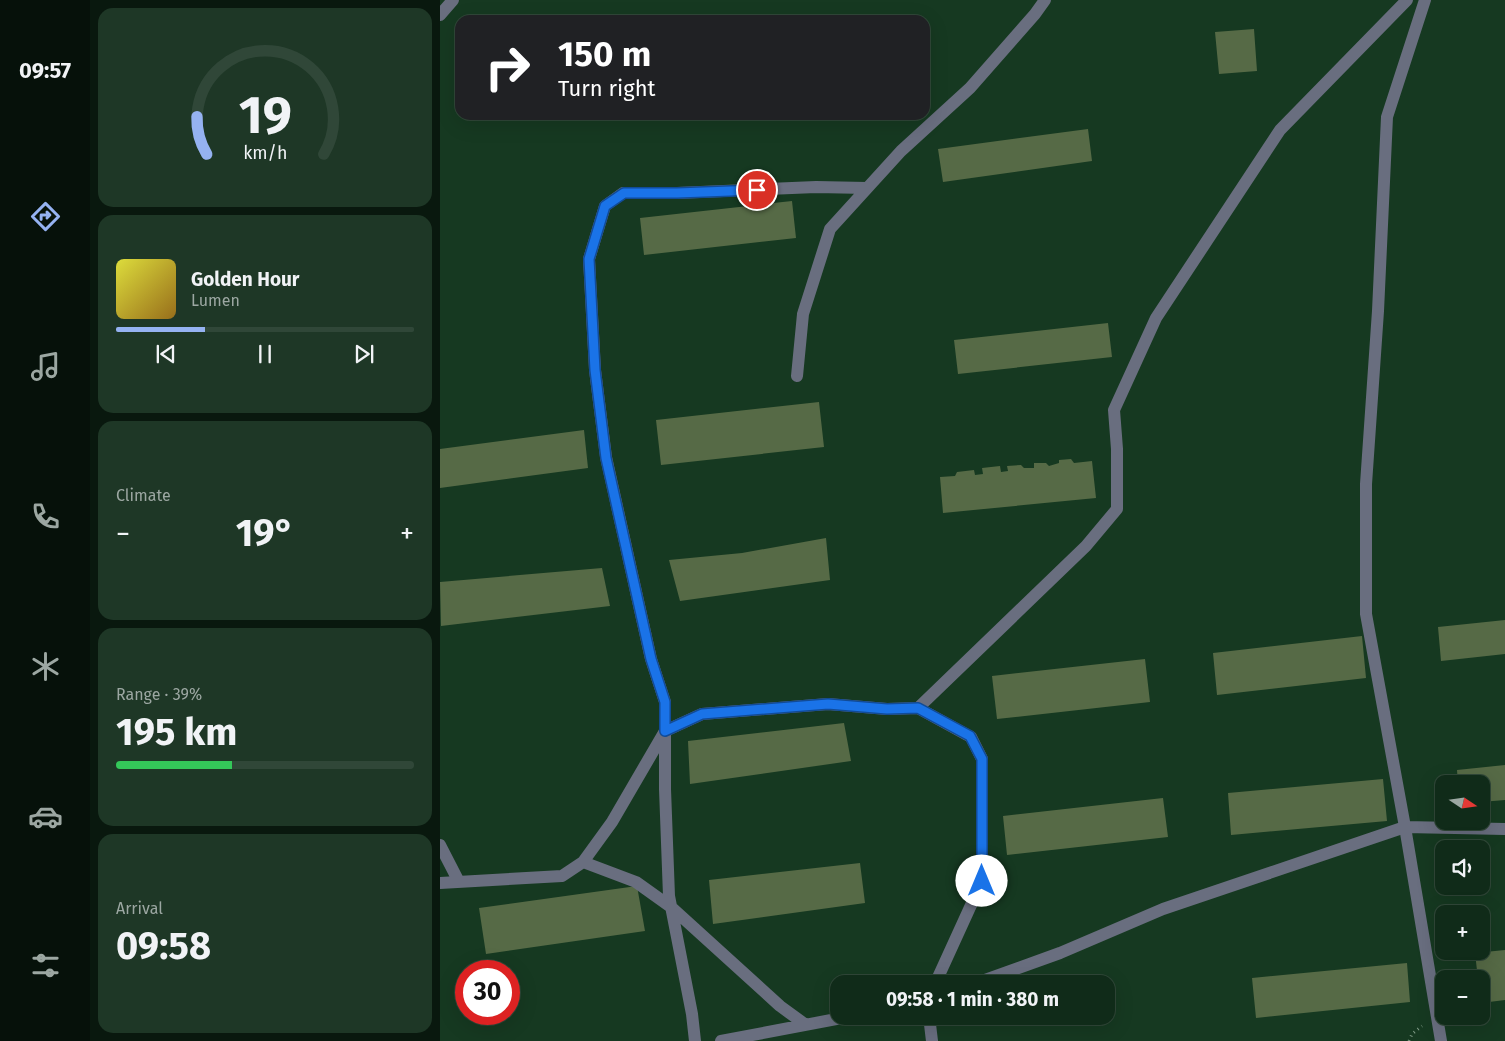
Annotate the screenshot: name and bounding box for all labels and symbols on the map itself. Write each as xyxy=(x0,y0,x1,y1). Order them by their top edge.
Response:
pin xyxy=(736,169,778,211)
north arrow xyxy=(1435,775,1490,830)
position arrow xyxy=(955,854,1007,906)
speed limit sign: 30 xyxy=(455,960,520,1025)

